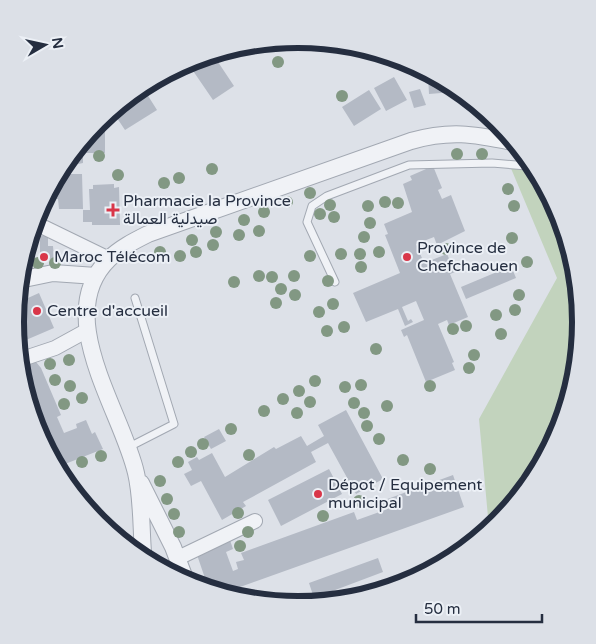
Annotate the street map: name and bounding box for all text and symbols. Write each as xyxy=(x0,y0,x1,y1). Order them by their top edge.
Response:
north arrow xyxy=(20,20,70,70)
text: N xyxy=(48,36,67,50)
place label: Pharmacie la Province صيدلية العمالة xyxy=(123,191,291,229)
marker: Pharmacie la Province صيدلية العمالة xyxy=(107,204,119,216)
place label: Province de Chefchaouen xyxy=(417,238,518,276)
place label: Maroc Télécom xyxy=(54,247,170,267)
marker: Maroc Télécom xyxy=(38,251,50,263)
marker: Province de Chefchaouen xyxy=(401,251,413,263)
place label: Centre d'accueil xyxy=(47,301,168,321)
marker: Centre d'accueil xyxy=(31,305,43,317)
place label: Dépot / Equipement municipal xyxy=(328,475,482,513)
marker: Dépot / Equipement municipal xyxy=(312,488,324,500)
scale bar xyxy=(416,592,542,624)
text: 50 m xyxy=(424,600,461,618)

